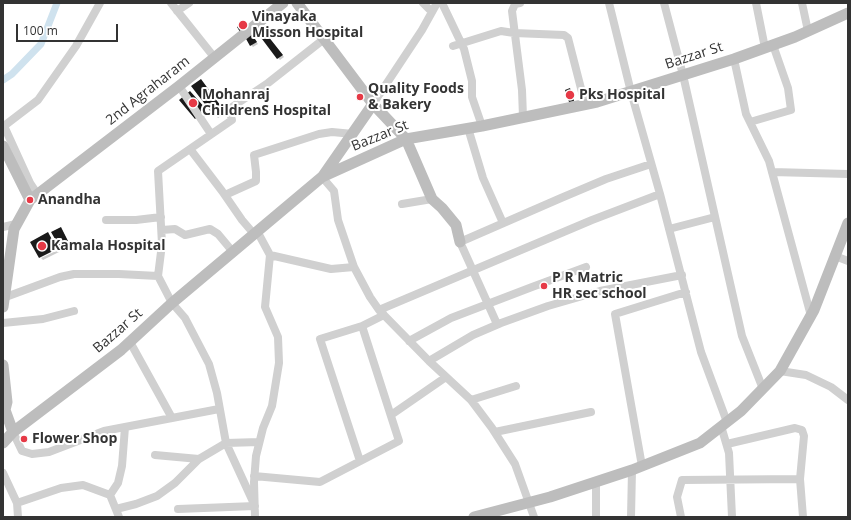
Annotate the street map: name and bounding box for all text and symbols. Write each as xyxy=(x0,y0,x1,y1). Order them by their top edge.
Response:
place label: Vinayaka Misson Hospital xyxy=(252,9,363,42)
scale bar xyxy=(18,16,120,42)
marker: Vinayaka Misson Hospital xyxy=(237,19,249,31)
text: 100 m xyxy=(23,22,58,39)
street label: Bazzar St xyxy=(663,39,725,73)
street label: 2nd Agraharam xyxy=(103,53,193,129)
place label: Quality Foods & Bakery xyxy=(368,81,464,114)
place label: Mohanraj ChildrenS Hospital xyxy=(202,87,331,120)
place label: Pks Hospital xyxy=(579,87,665,103)
marker: Pks Hospital xyxy=(564,89,576,101)
marker: Quality Foods & Bakery xyxy=(355,92,365,102)
marker: Mohanraj ChildrenS Hospital xyxy=(187,97,199,109)
street label: Bazzar St xyxy=(349,117,411,155)
place label: Anandha xyxy=(38,192,101,208)
marker: Anandha xyxy=(25,195,35,205)
place label: Kamala Hospital xyxy=(51,238,166,254)
marker: Kamala Hospital xyxy=(36,240,48,252)
place label: P R Matric HR sec school xyxy=(552,270,647,302)
marker: P R Matric HR sec school xyxy=(539,281,549,291)
street label: Bazzar St xyxy=(90,305,146,357)
place label: Flower Shop xyxy=(32,431,117,447)
marker: Flower Shop xyxy=(19,434,29,444)

